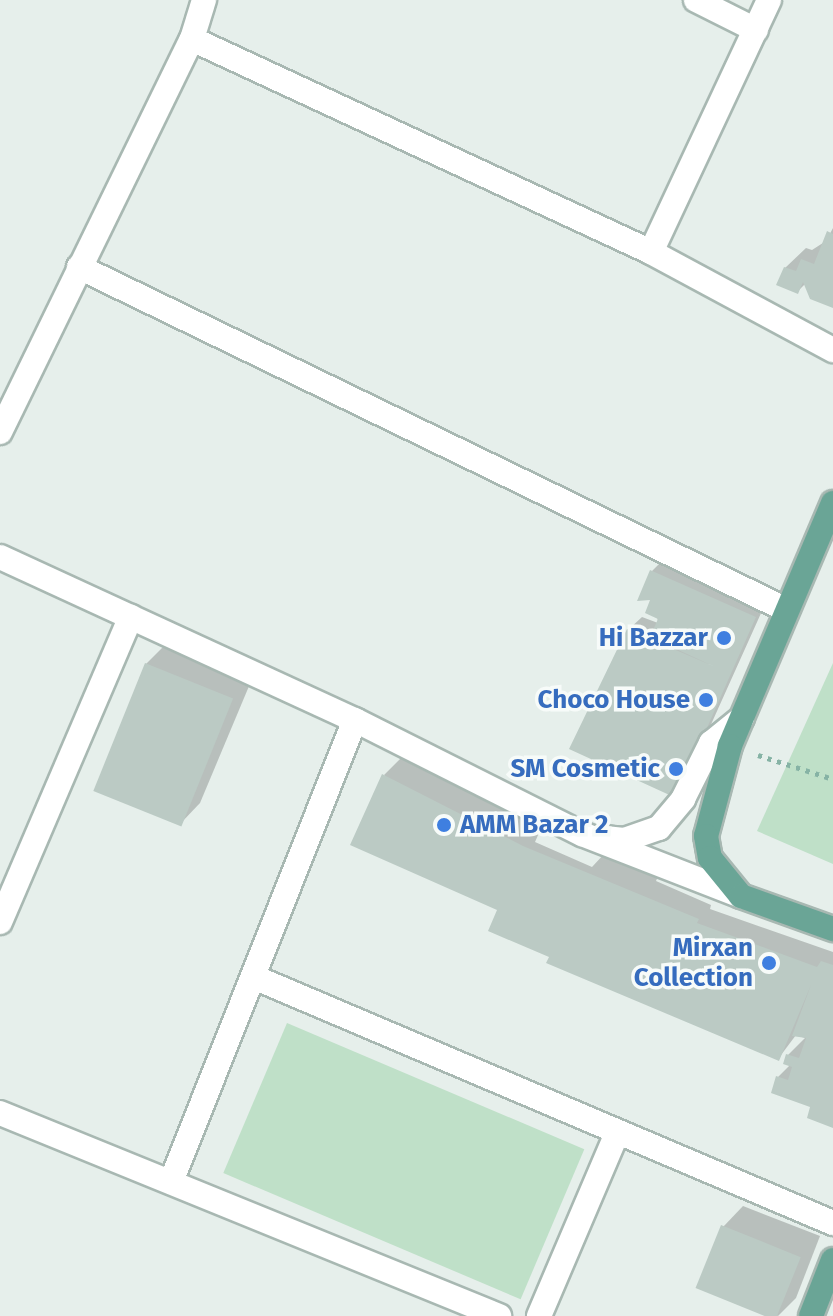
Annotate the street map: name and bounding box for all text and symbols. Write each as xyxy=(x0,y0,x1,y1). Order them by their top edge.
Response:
place label: Hi Bazzar xyxy=(599,622,708,654)
marker: Hi Bazzar xyxy=(715,629,733,647)
place label: Choco House xyxy=(538,684,690,716)
marker: Choco House xyxy=(697,691,715,709)
place label: SM Cosmetic xyxy=(510,753,660,785)
marker: SM Cosmetic xyxy=(667,760,685,778)
place label: AMM Bazar 2 xyxy=(460,809,608,841)
marker: AMM Bazar 2 xyxy=(435,816,453,834)
place label: Mirxan Collection xyxy=(634,932,753,994)
marker: Mirxan Collection xyxy=(760,954,778,972)

